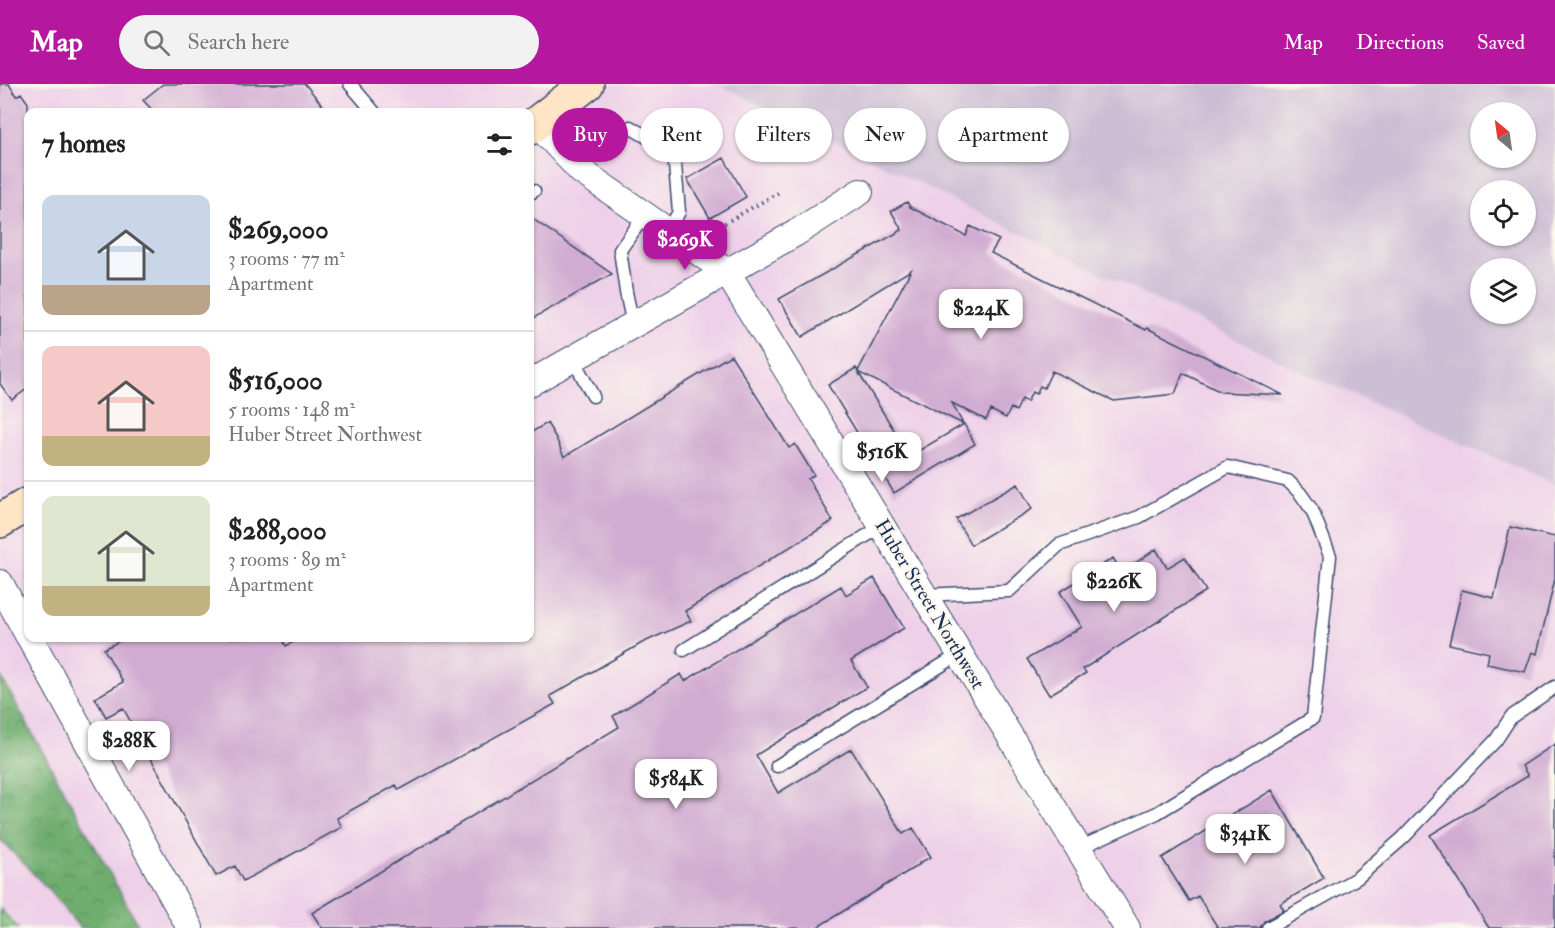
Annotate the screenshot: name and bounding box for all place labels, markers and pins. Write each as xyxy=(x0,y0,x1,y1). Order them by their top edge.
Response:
pin: $269K xyxy=(643,220,727,271)
pin: $224K xyxy=(939,289,1023,340)
pin: $516K xyxy=(840,432,924,483)
pin: $226K xyxy=(1072,562,1156,613)
pin: $288K xyxy=(87,721,171,772)
pin: $584K xyxy=(634,759,718,810)
pin: $341K xyxy=(1203,814,1287,865)

